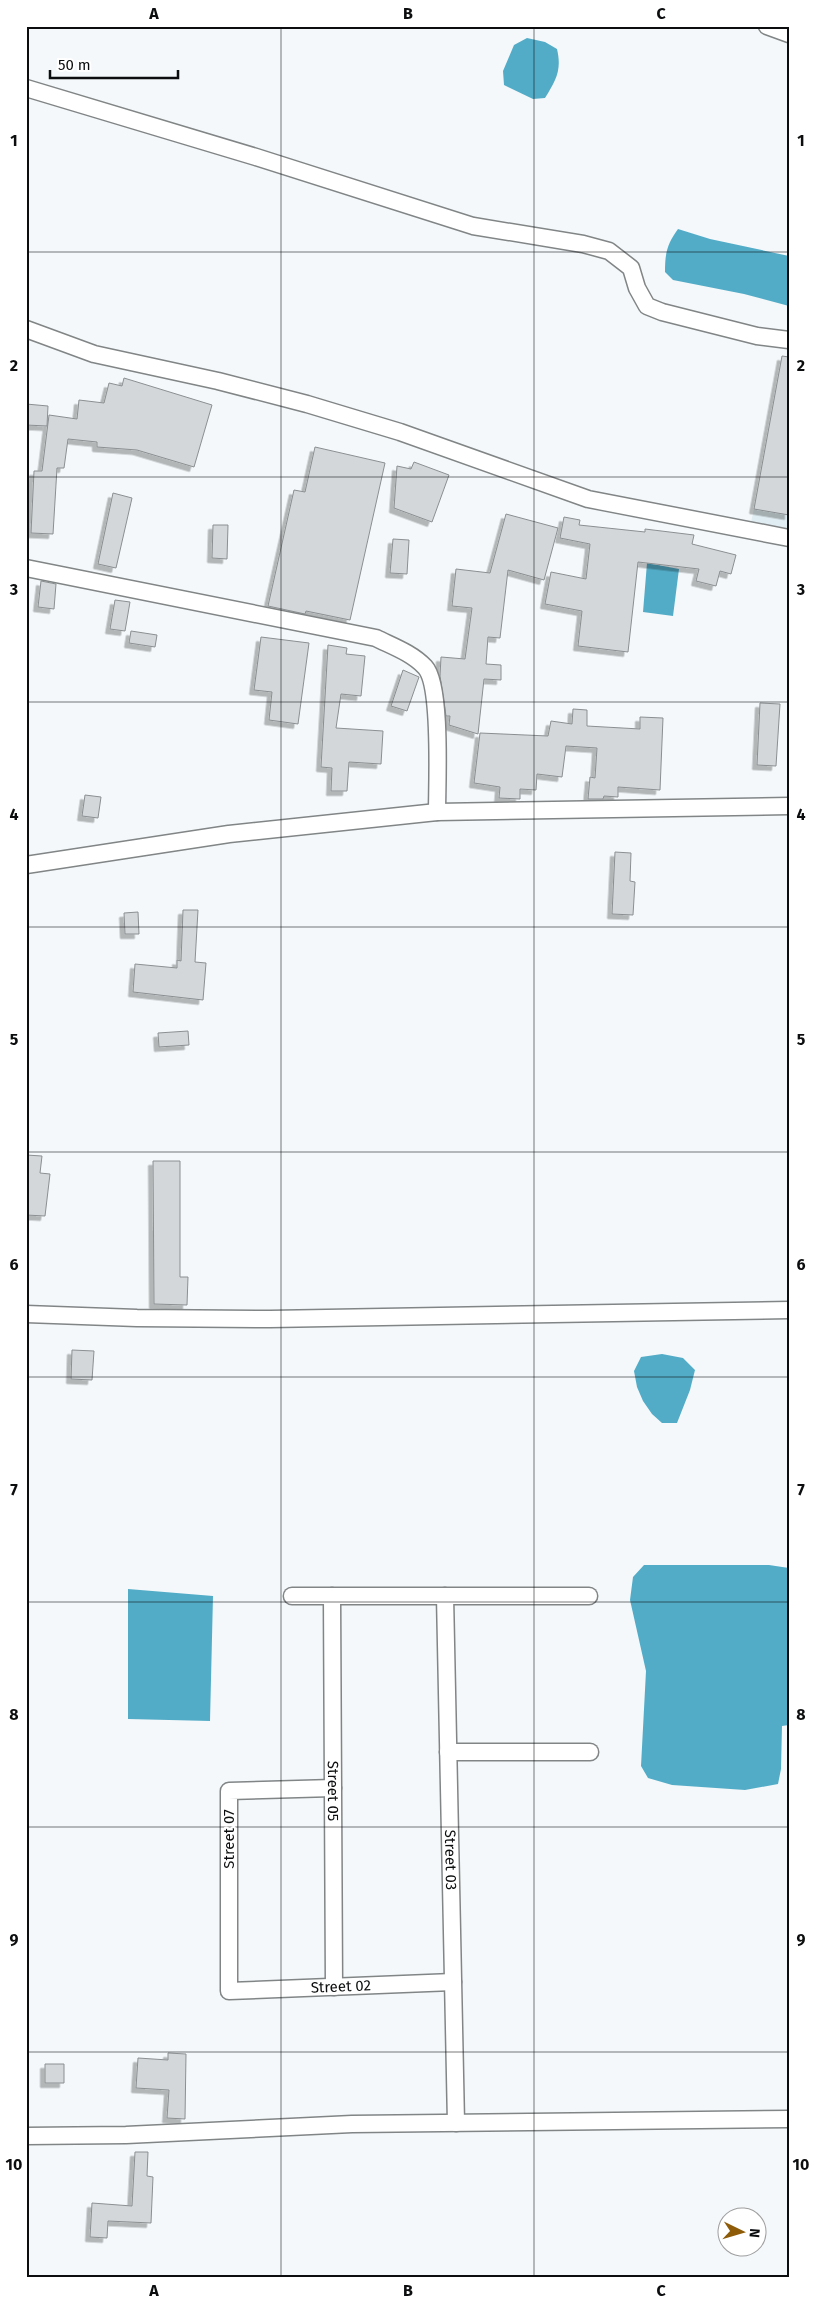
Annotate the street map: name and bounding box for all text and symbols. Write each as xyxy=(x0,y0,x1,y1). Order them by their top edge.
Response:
text: A xyxy=(148,4,159,23)
text: B xyxy=(403,4,413,23)
text: C xyxy=(656,4,666,23)
scale bar xyxy=(50,48,178,80)
text: 50 m xyxy=(58,56,91,74)
text: 1 xyxy=(10,131,18,150)
text: 1 xyxy=(797,131,805,150)
text: 2 xyxy=(10,356,18,375)
text: 2 xyxy=(797,356,805,375)
text: 3 xyxy=(9,580,18,599)
text: 3 xyxy=(796,580,805,599)
text: 4 xyxy=(9,805,19,824)
text: 4 xyxy=(796,805,806,824)
text: 5 xyxy=(10,1030,19,1049)
text: 5 xyxy=(797,1030,806,1049)
text: 6 xyxy=(9,1255,19,1274)
text: 6 xyxy=(796,1255,806,1274)
text: 7 xyxy=(10,1480,18,1499)
text: 7 xyxy=(797,1480,805,1499)
text: 8 xyxy=(9,1705,19,1724)
text: 8 xyxy=(796,1705,806,1724)
street label: Street 05 xyxy=(324,1761,342,1821)
street label: Street 07 xyxy=(220,1809,238,1869)
street label: Street 03 xyxy=(441,1830,460,1890)
text: 9 xyxy=(10,1930,19,1949)
text: 9 xyxy=(797,1930,806,1949)
street label: Street 02 xyxy=(310,1976,371,1997)
text: 10 xyxy=(6,2155,22,2174)
text: 10 xyxy=(793,2155,809,2174)
north arrow xyxy=(718,2206,768,2256)
text: N xyxy=(746,2228,763,2238)
text: A xyxy=(148,2281,159,2300)
text: B xyxy=(403,2281,413,2300)
text: C xyxy=(656,2281,666,2300)

